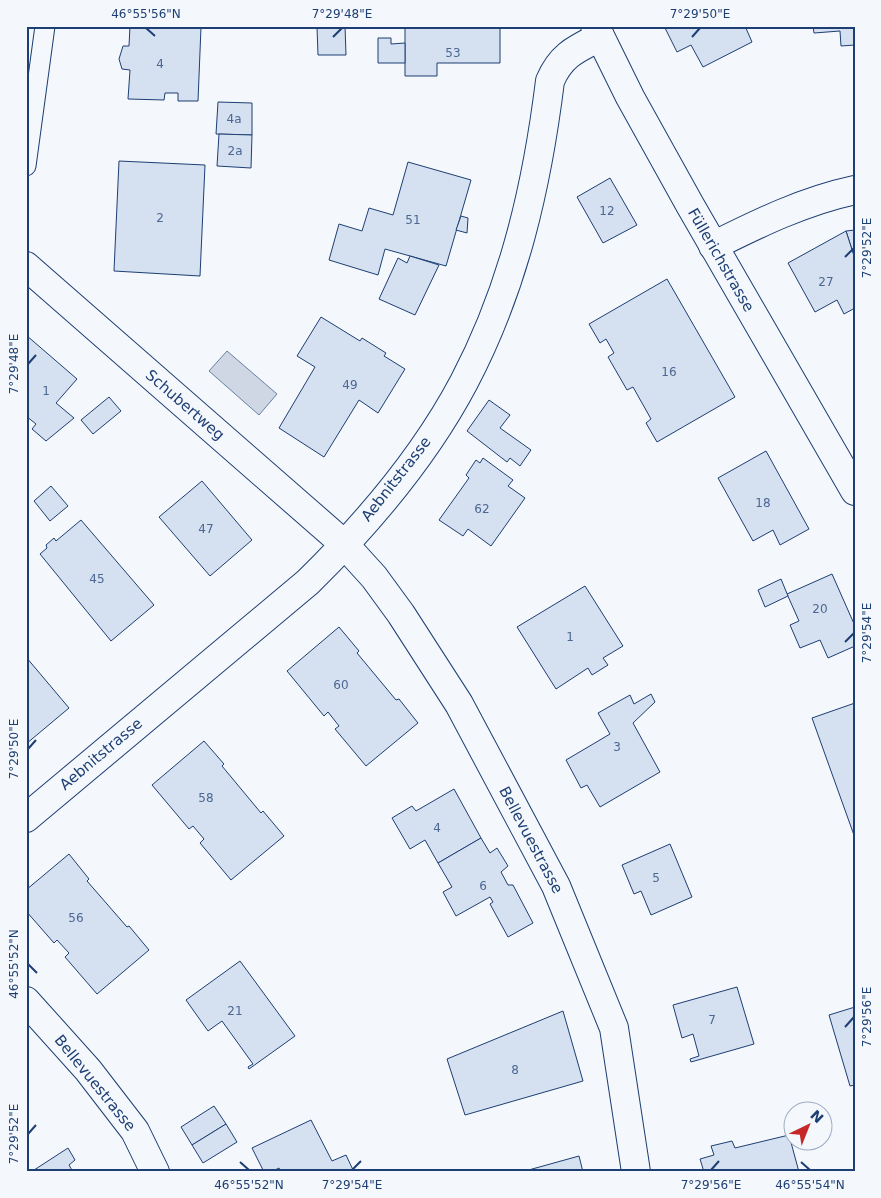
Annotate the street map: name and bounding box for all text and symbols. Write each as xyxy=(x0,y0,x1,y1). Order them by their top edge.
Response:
text: 46°55'56"N xyxy=(111,7,181,21)
text: 7°29'48"E xyxy=(312,7,372,21)
text: 7°29'50"E xyxy=(670,7,730,21)
house number: 53 xyxy=(445,46,461,60)
house number: 4 xyxy=(156,57,164,71)
house number: 4a xyxy=(227,112,242,126)
house number: 2a xyxy=(228,144,243,158)
house number: 12 xyxy=(599,204,615,218)
street label: Füllerichstrasse xyxy=(684,205,758,315)
house number: 2 xyxy=(156,211,164,225)
house number: 51 xyxy=(405,213,421,227)
text: 7°29'52"E xyxy=(860,218,874,278)
house number: 27 xyxy=(818,275,834,289)
text: 7°29'48"E xyxy=(7,334,21,394)
house number: 16 xyxy=(661,365,677,379)
street label: Schubertweg xyxy=(142,366,228,444)
house number: 49 xyxy=(342,378,358,392)
house number: 1 xyxy=(42,384,50,398)
street label: Aebnitstrasse xyxy=(357,433,435,525)
house number: 18 xyxy=(755,496,771,510)
house number: 62 xyxy=(474,502,490,516)
house number: 47 xyxy=(198,522,214,536)
house number: 45 xyxy=(89,572,105,586)
house number: 20 xyxy=(812,602,828,616)
text: 7°29'54"E xyxy=(860,603,874,663)
house number: 1 xyxy=(566,630,574,644)
house number: 60 xyxy=(333,678,349,692)
street label: Aebnitstrasse xyxy=(56,714,146,794)
text: 7°29'50"E xyxy=(7,719,21,779)
house number: 3 xyxy=(613,740,621,754)
street label: Bellevuestrasse xyxy=(495,783,567,897)
house number: 58 xyxy=(198,791,214,805)
house number: 4 xyxy=(433,821,441,835)
house number: 5 xyxy=(652,871,660,885)
house number: 6 xyxy=(479,879,487,893)
house number: 56 xyxy=(68,911,84,925)
text: 46°55'52"N xyxy=(7,929,21,999)
text: 7°29'56"E xyxy=(860,987,874,1047)
house number: 21 xyxy=(227,1004,243,1018)
house number: 7 xyxy=(708,1013,716,1027)
street label: Bellevuestrasse xyxy=(51,1031,139,1135)
house number: 8 xyxy=(511,1063,519,1077)
north arrow xyxy=(784,1100,834,1150)
text: 7°29'52"E xyxy=(7,1104,21,1164)
text: N xyxy=(807,1107,827,1126)
text: 46°55'52"N xyxy=(214,1178,284,1192)
text: 7°29'54"E xyxy=(322,1178,382,1192)
text: 7°29'56"E xyxy=(681,1178,741,1192)
text: 46°55'54"N xyxy=(775,1178,845,1192)

